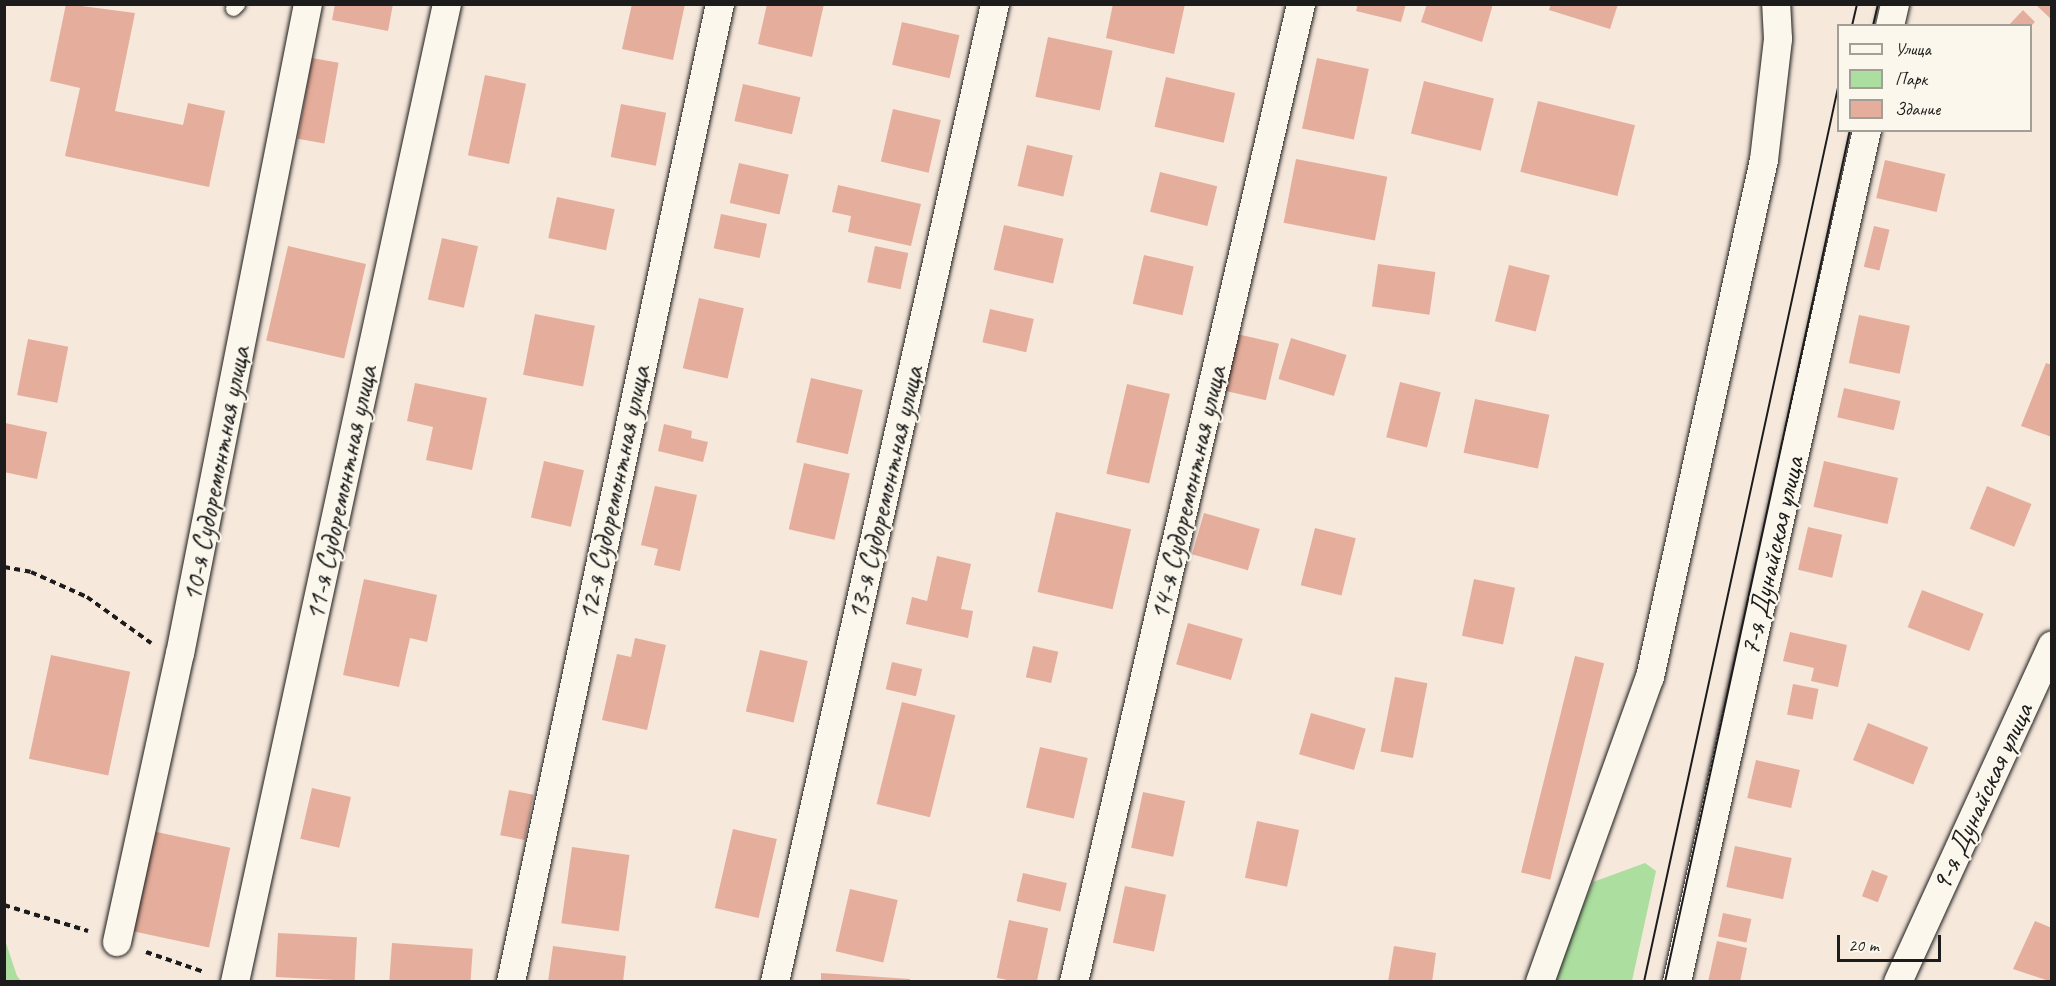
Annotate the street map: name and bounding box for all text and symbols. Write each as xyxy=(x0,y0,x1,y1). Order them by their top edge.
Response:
legend xyxy=(1837,24,2032,132)
text: Улица xyxy=(1895,38,1931,60)
text: Парк xyxy=(1895,68,1927,90)
text: Здание xyxy=(1895,98,1940,120)
street label: 10-я Судоремонтная улица xyxy=(175,344,257,604)
street label: 11-я Судоремонтная улица xyxy=(298,363,384,623)
street label: 12-я Судоремонтная улица xyxy=(571,363,657,623)
street label: 13-я Судоремонтная улица xyxy=(839,363,931,623)
street label: 14-я Судоремонтная улица xyxy=(1142,363,1234,623)
street label: 7-я Дунайская улица xyxy=(1733,453,1811,659)
street label: 9-я Дунайская улица xyxy=(1924,697,2040,897)
scale bar xyxy=(1840,923,1944,961)
text: 20 m xyxy=(1848,934,1879,956)

